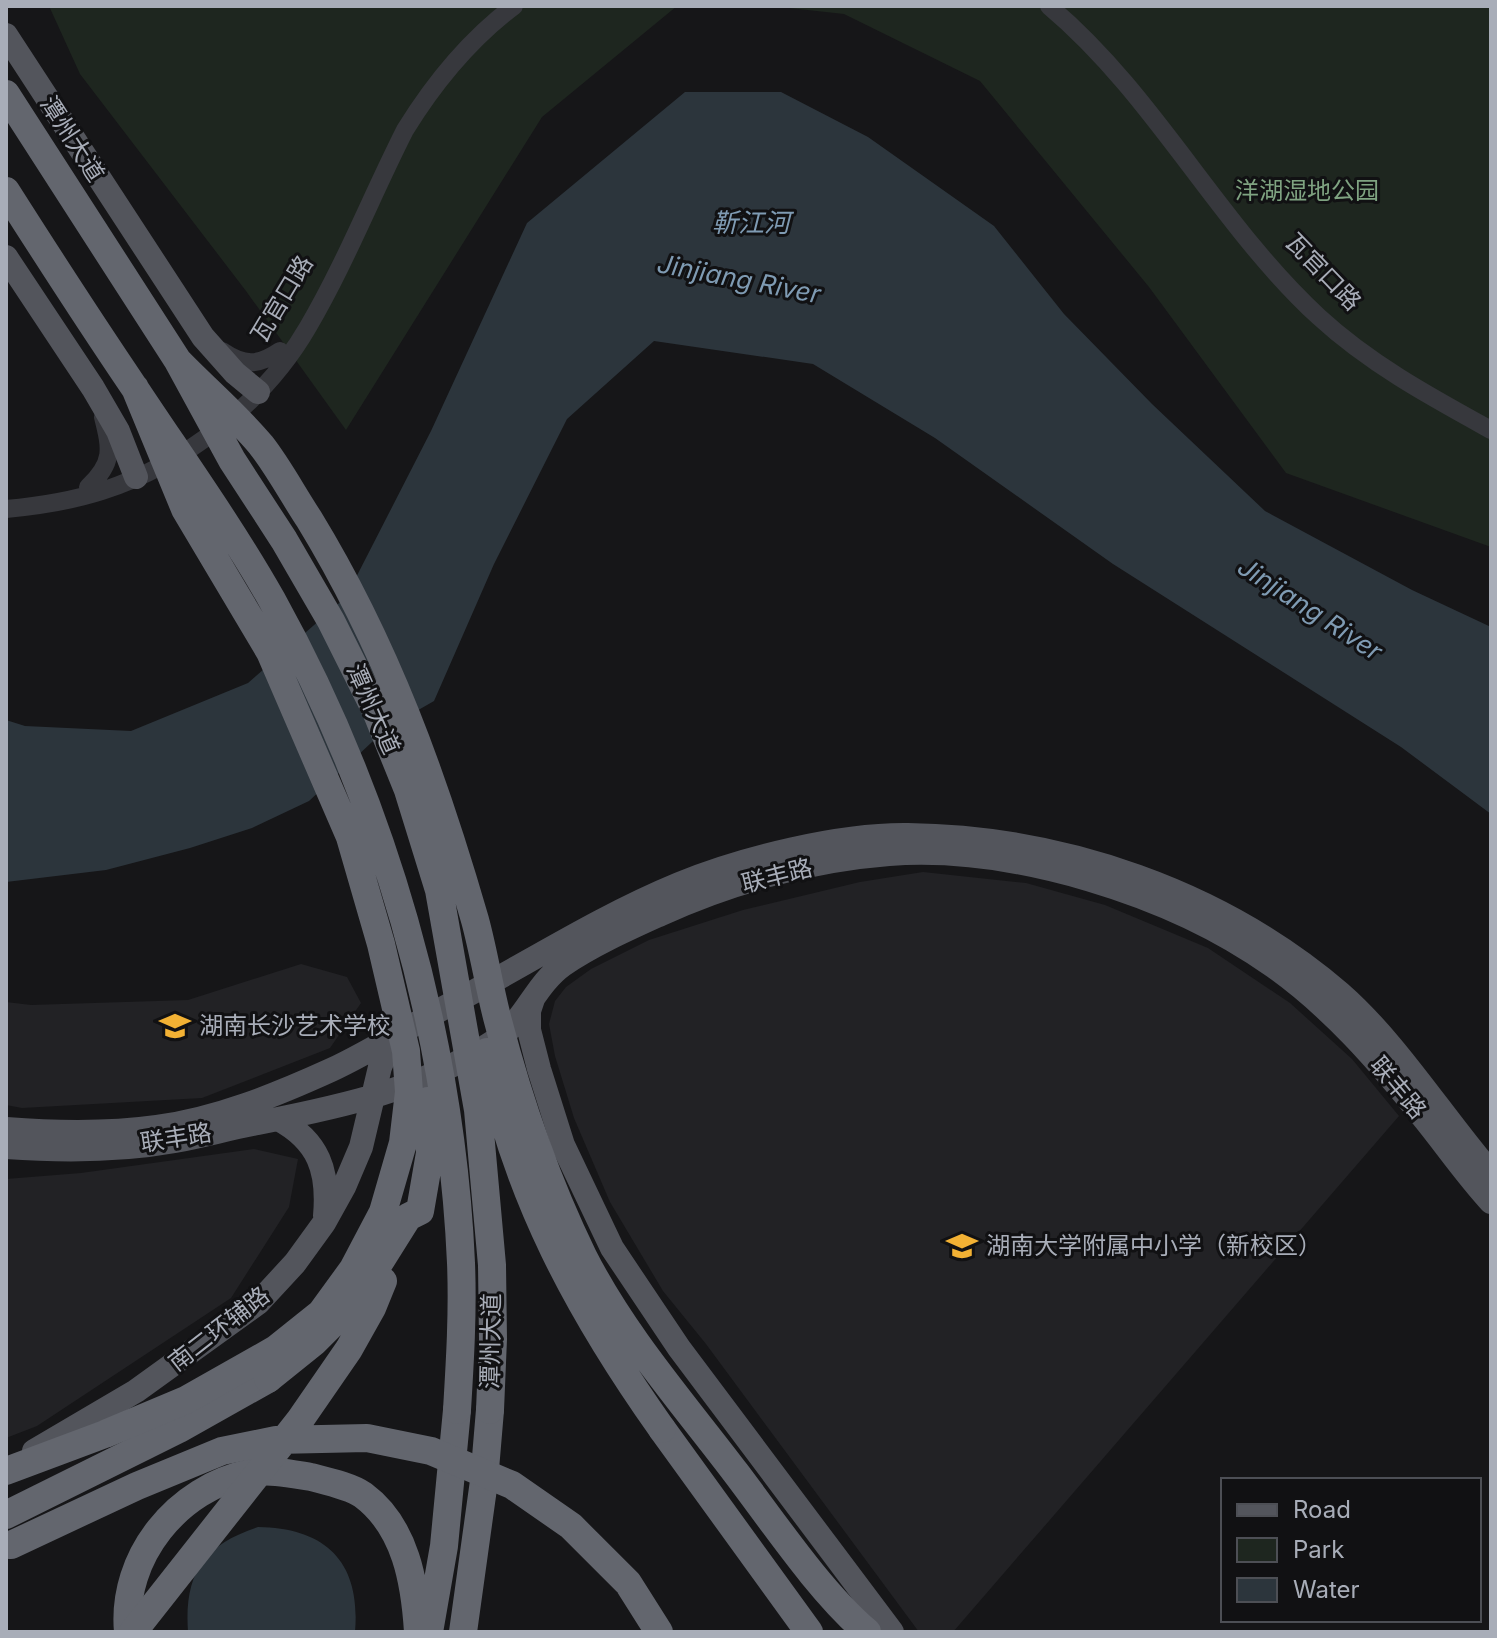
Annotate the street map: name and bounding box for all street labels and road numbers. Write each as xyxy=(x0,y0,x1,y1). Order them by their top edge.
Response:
street label: 潭州大道 xyxy=(34,91,111,187)
street label: 瓦官口路 xyxy=(1280,227,1367,316)
street label: 瓦官口路 xyxy=(244,250,319,347)
street label: 潭州大道 xyxy=(341,659,406,759)
street label: 联丰路 xyxy=(738,853,815,898)
street label: 联丰路 xyxy=(1364,1051,1433,1125)
street label: 联丰路 xyxy=(138,1118,214,1157)
street label: 南二环辅路 xyxy=(162,1280,275,1377)
street label: 潭州大道 xyxy=(475,1293,506,1389)

